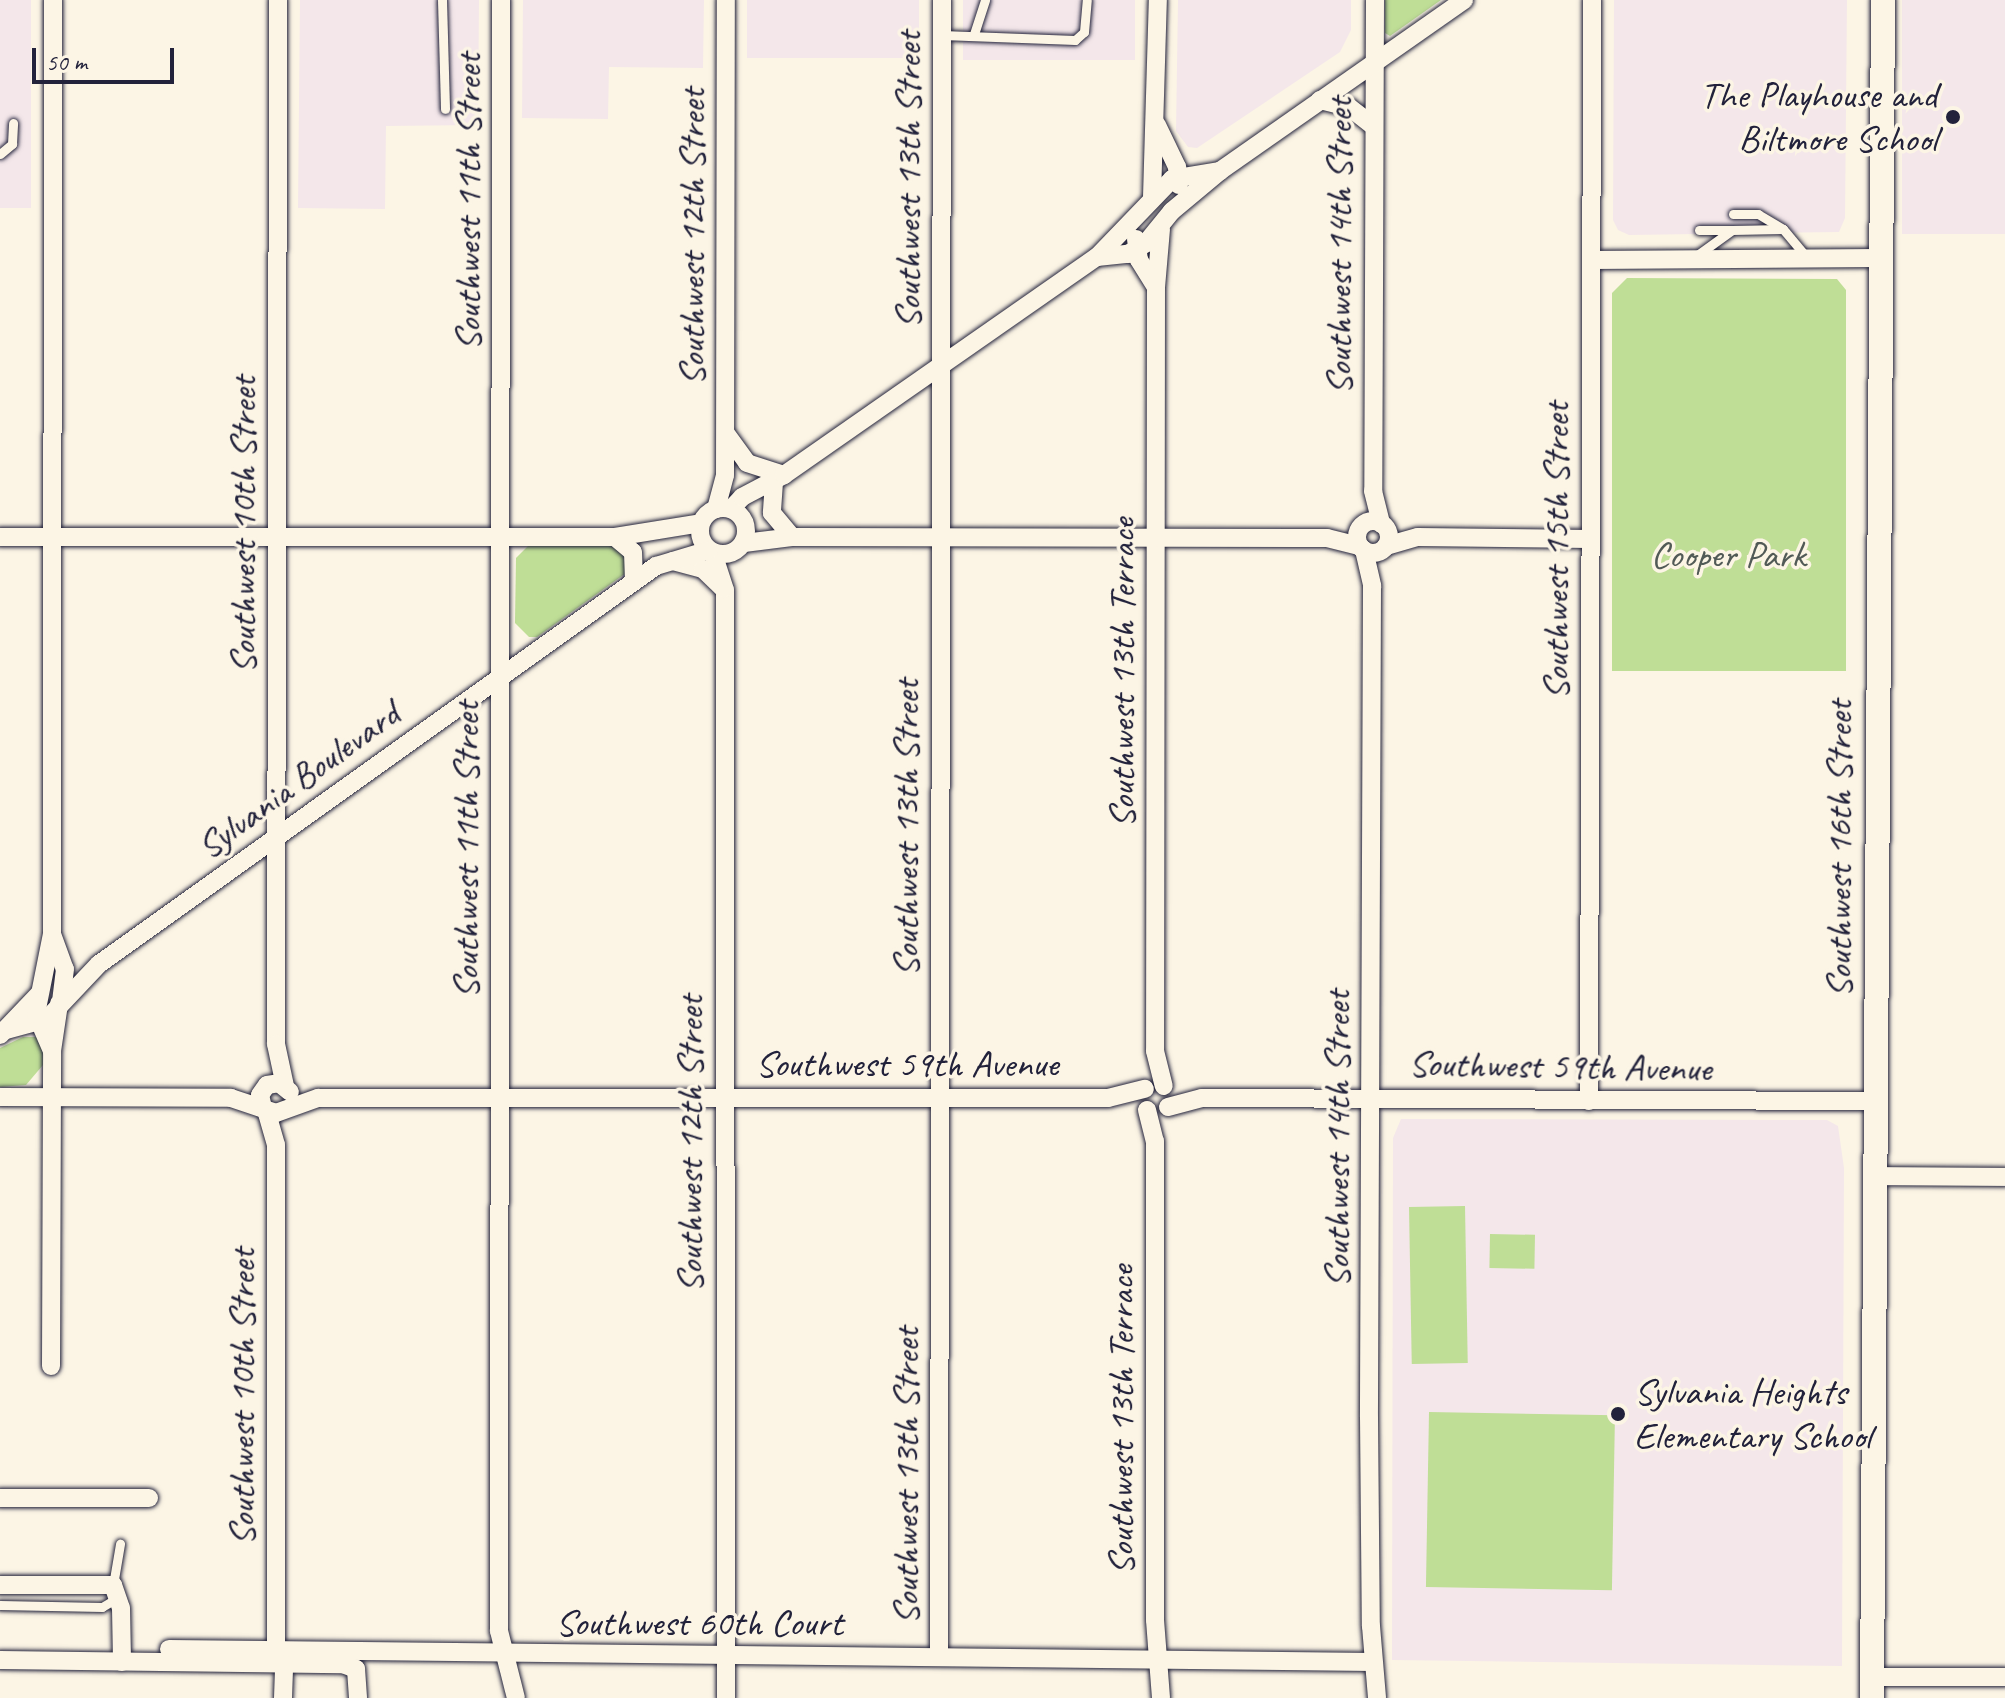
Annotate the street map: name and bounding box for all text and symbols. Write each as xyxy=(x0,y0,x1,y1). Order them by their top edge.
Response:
street label: Southwest 13th Street xyxy=(885,31,931,329)
scale bar xyxy=(36,32,178,82)
text: 50 m xyxy=(46,47,87,77)
street label: Southwest 11th Street xyxy=(445,53,491,351)
place label: The Playhouse and Biltmore School xyxy=(1698,72,1937,162)
street label: Southwest 12th Street xyxy=(669,88,715,386)
street label: Southwest 14th Street xyxy=(1316,97,1362,395)
marker: The Playhouse and Biltmore School xyxy=(1944,108,1962,126)
street label: Southwest 10th Street xyxy=(220,376,266,674)
street label: Southwest 15th Street xyxy=(1533,402,1579,700)
street label: Southwest 13th Terrace xyxy=(1099,518,1145,828)
park label: Cooper Park xyxy=(1651,532,1805,578)
street label: Southwest 13th Street xyxy=(883,679,929,977)
street label: Sylvania Boulevard xyxy=(188,691,408,869)
street label: Southwest 16th Street xyxy=(1816,700,1862,998)
street label: Southwest 11th Street xyxy=(443,701,489,999)
street label: Southwest 14th Street xyxy=(1314,990,1360,1288)
street label: Southwest 12th Street xyxy=(667,995,713,1293)
street label: Southwest 59th Avenue xyxy=(756,1041,1058,1087)
street label: Southwest 59th Avenue xyxy=(1408,1041,1712,1091)
street label: Southwest 10th Street xyxy=(219,1248,265,1546)
street label: Southwest 13th Terrace xyxy=(1098,1265,1144,1575)
street label: Southwest 13th Street xyxy=(883,1327,929,1625)
place label: Sylvania Heights Elementary School xyxy=(1634,1369,1871,1458)
marker: Sylvania Heights Elementary School xyxy=(1609,1405,1627,1423)
street label: Southwest 60th Court xyxy=(555,1600,843,1646)

